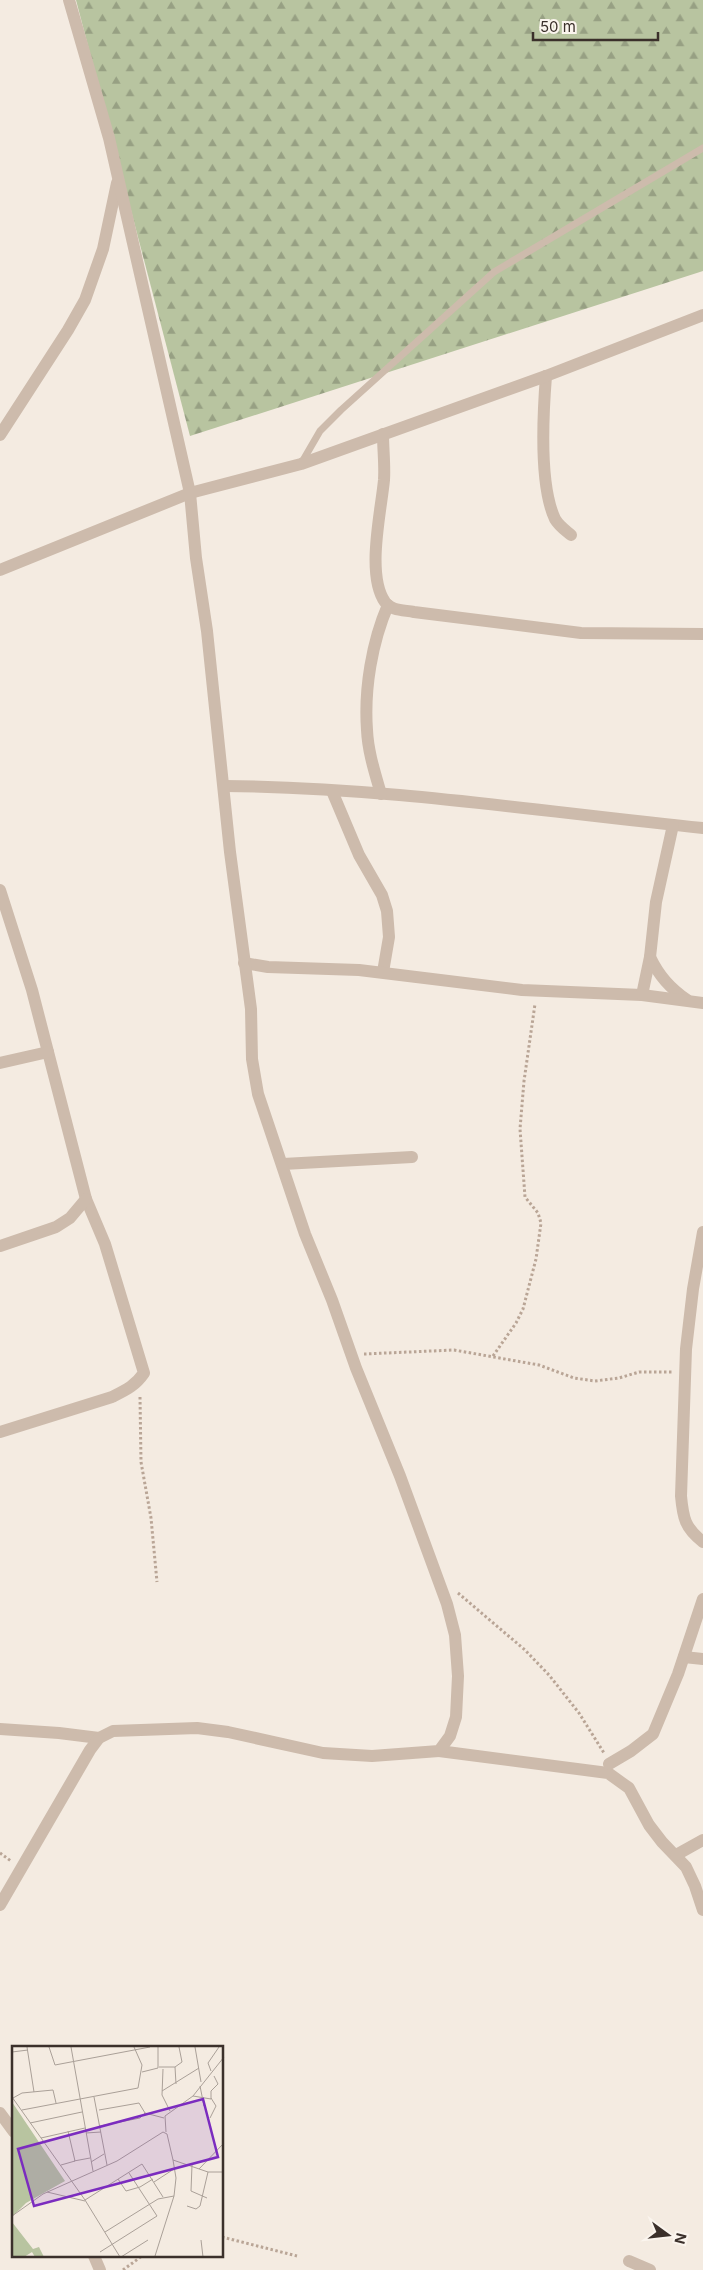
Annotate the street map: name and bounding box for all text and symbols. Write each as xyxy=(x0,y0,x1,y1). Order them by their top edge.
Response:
scale bar xyxy=(533,10,658,42)
text: 50 m xyxy=(540,17,576,36)
inset map xyxy=(12,2046,224,2258)
north arrow xyxy=(643,2210,693,2260)
text: N xyxy=(671,2231,691,2246)

